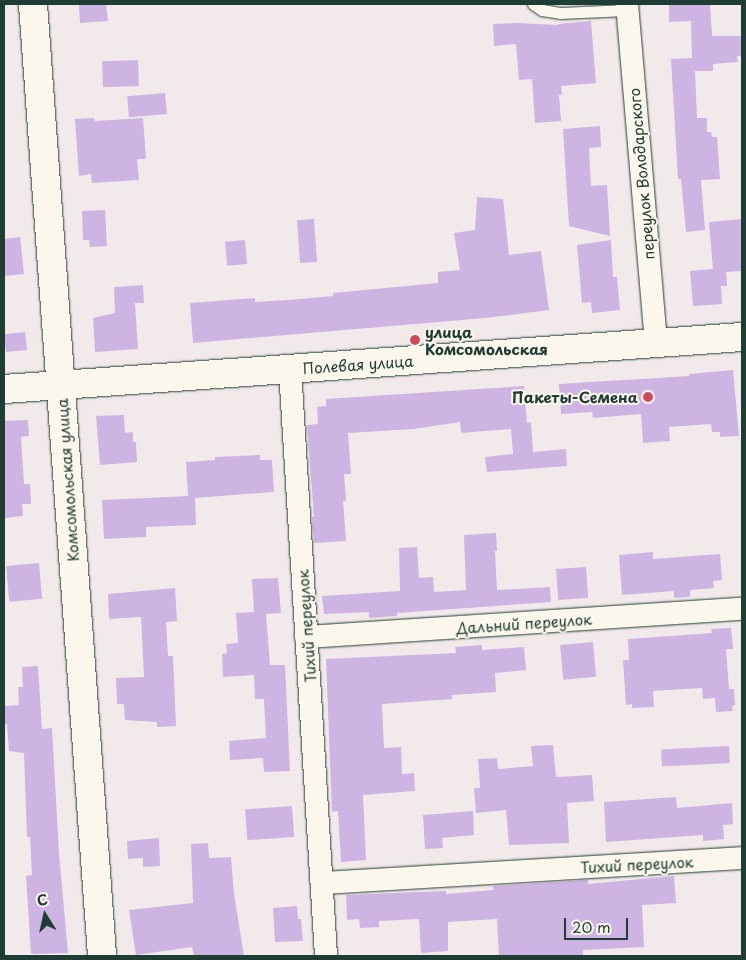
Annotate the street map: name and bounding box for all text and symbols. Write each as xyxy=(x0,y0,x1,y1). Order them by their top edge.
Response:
street label: переулок Володарского xyxy=(624,87,658,261)
place label: улица Комсомольская xyxy=(425,322,548,357)
marker: улица Комсомольская xyxy=(409,334,421,346)
street label: Полевая улица xyxy=(302,351,414,377)
place label: Пакеты-Семена xyxy=(512,388,638,406)
marker: Пакеты-Семена xyxy=(642,391,654,403)
street label: Комсомольская улица xyxy=(52,397,82,563)
street label: Тихий переулок xyxy=(293,569,319,683)
street label: Дальний переулок xyxy=(456,609,592,637)
street label: Тихий переулок xyxy=(580,852,694,876)
text: С xyxy=(35,888,49,911)
north arrow xyxy=(20,890,70,940)
scale bar xyxy=(566,908,630,940)
text: 20 m xyxy=(572,915,611,938)

